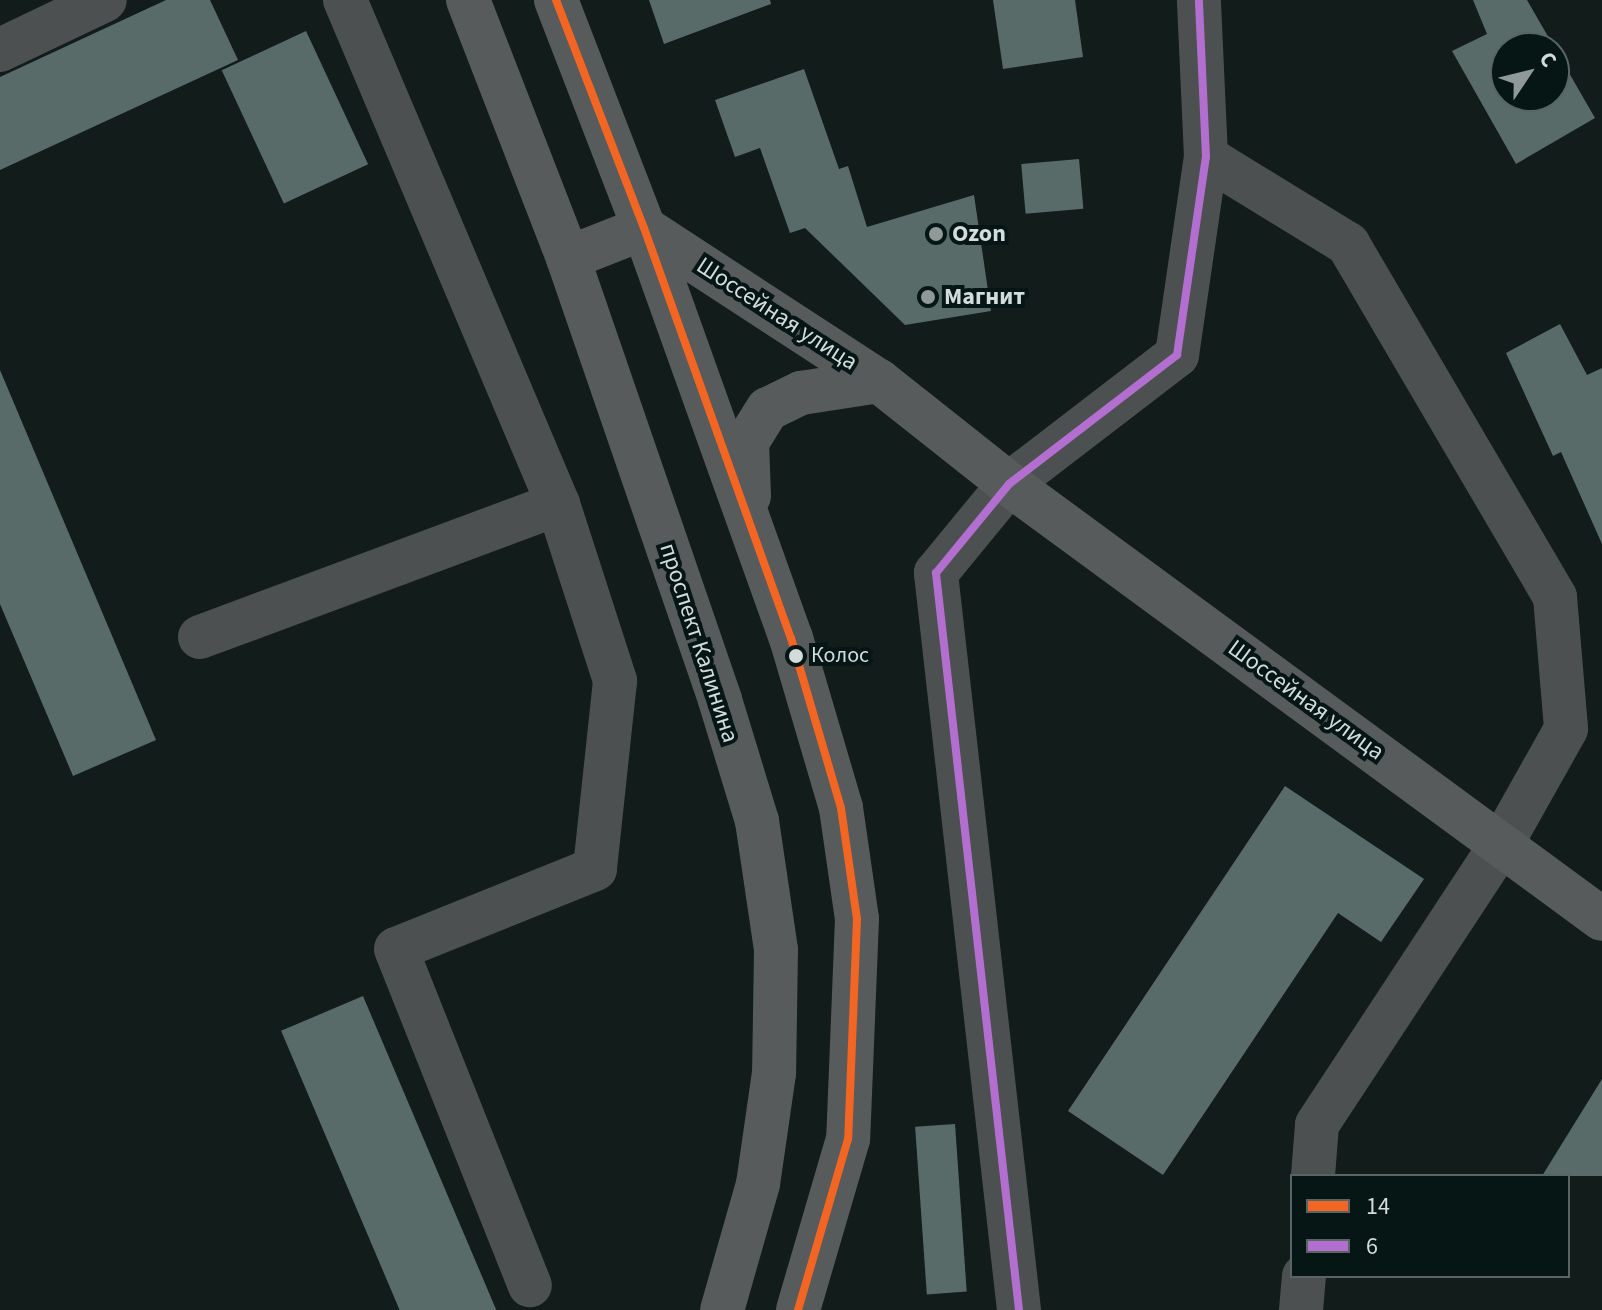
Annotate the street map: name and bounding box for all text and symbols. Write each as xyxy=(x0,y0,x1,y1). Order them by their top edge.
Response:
north arrow xyxy=(1490,32,1570,112)
text: С xyxy=(1531,45,1565,74)
place label: Ozon xyxy=(952,220,1006,248)
marker: Ozon xyxy=(927,225,945,243)
street label: Шоссейная улица xyxy=(691,251,863,377)
place label: Магнит xyxy=(944,283,1025,311)
marker: Магнит xyxy=(919,288,937,306)
street label: проспект Калинина xyxy=(653,540,745,746)
street label: Шоссейная улица xyxy=(1222,634,1390,766)
place label: Колос xyxy=(811,643,869,669)
marker: Колос xyxy=(788,648,804,664)
legend xyxy=(1290,1174,1570,1278)
text: 14 xyxy=(1366,1189,1390,1224)
text: 6 xyxy=(1366,1229,1378,1264)

